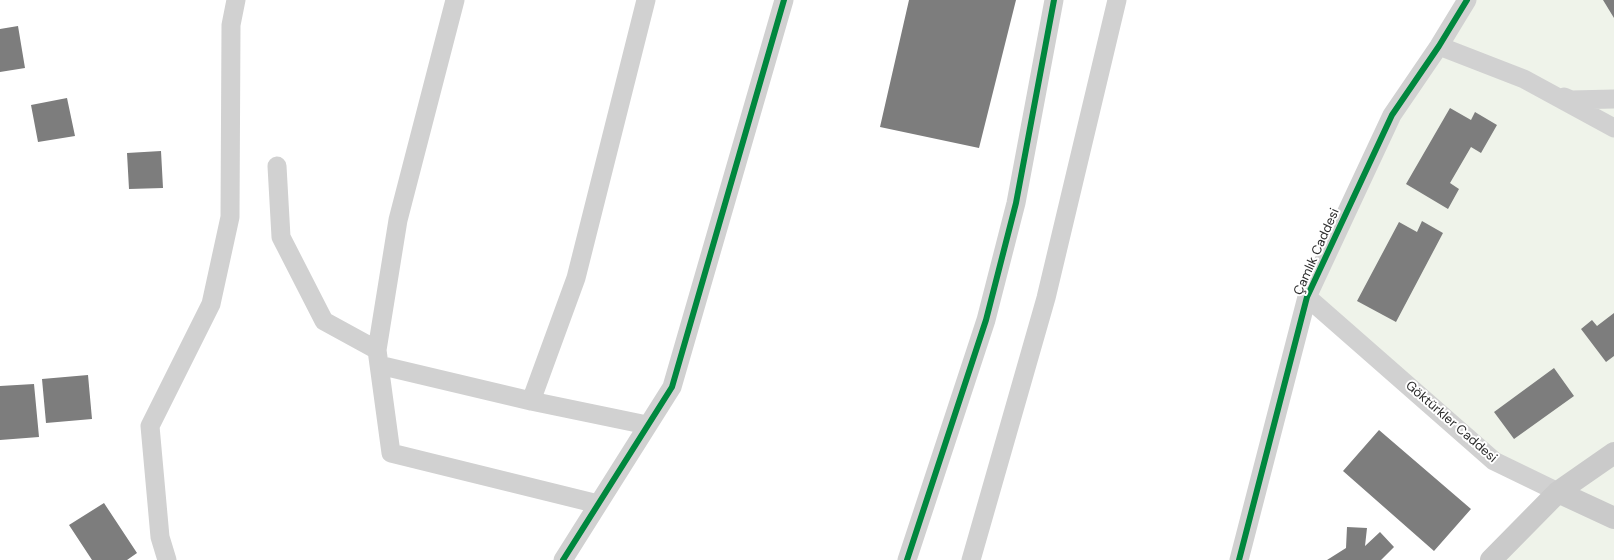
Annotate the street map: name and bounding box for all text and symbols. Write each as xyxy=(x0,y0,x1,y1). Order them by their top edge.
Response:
street label: Çamlık Caddesi xyxy=(1291,206,1343,298)
street label: Göktürkler Caddesi xyxy=(1402,378,1500,466)

